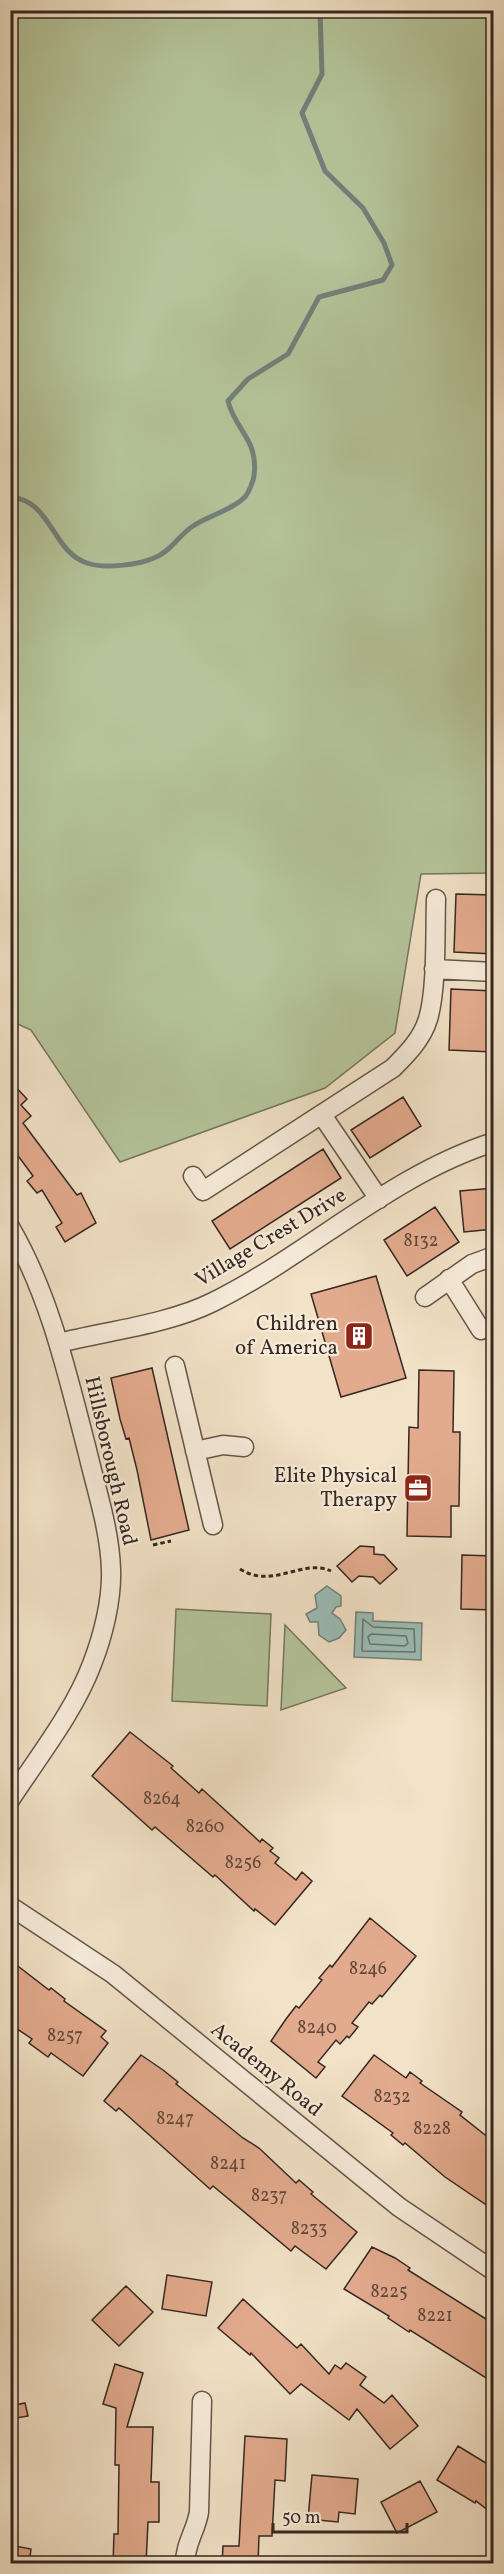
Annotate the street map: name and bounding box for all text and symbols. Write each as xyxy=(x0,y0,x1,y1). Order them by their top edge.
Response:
street label: Village Crest Drive xyxy=(190,1181,352,1295)
house number: 8132 xyxy=(403,1229,439,1254)
place label: Children of America xyxy=(235,1310,338,1363)
building icon: Children of America xyxy=(343,1320,375,1352)
street label: Hillsborough Road xyxy=(76,1373,144,1549)
place label: Elite Physical Therapy xyxy=(274,1462,398,1515)
office icon: Elite Physical Therapy xyxy=(402,1472,434,1504)
house number: 8264 xyxy=(143,1787,181,1812)
house number: 8260 xyxy=(186,1815,225,1840)
house number: 8256 xyxy=(225,1851,261,1876)
house number: 8246 xyxy=(349,1957,387,1982)
street label: Academy Road xyxy=(204,2016,328,2124)
house number: 8240 xyxy=(297,2016,337,2041)
house number: 8257 xyxy=(47,2024,83,2049)
house number: 8232 xyxy=(373,2085,411,2110)
house number: 8247 xyxy=(156,2107,194,2132)
house number: 8228 xyxy=(413,2117,451,2142)
house number: 8241 xyxy=(210,2152,246,2177)
house number: 8237 xyxy=(251,2184,287,2209)
house number: 8233 xyxy=(291,2217,327,2242)
house number: 8225 xyxy=(370,2280,408,2305)
house number: 8221 xyxy=(417,2304,453,2329)
scale bar xyxy=(273,2496,406,2534)
text: 50 m xyxy=(282,2506,321,2531)

